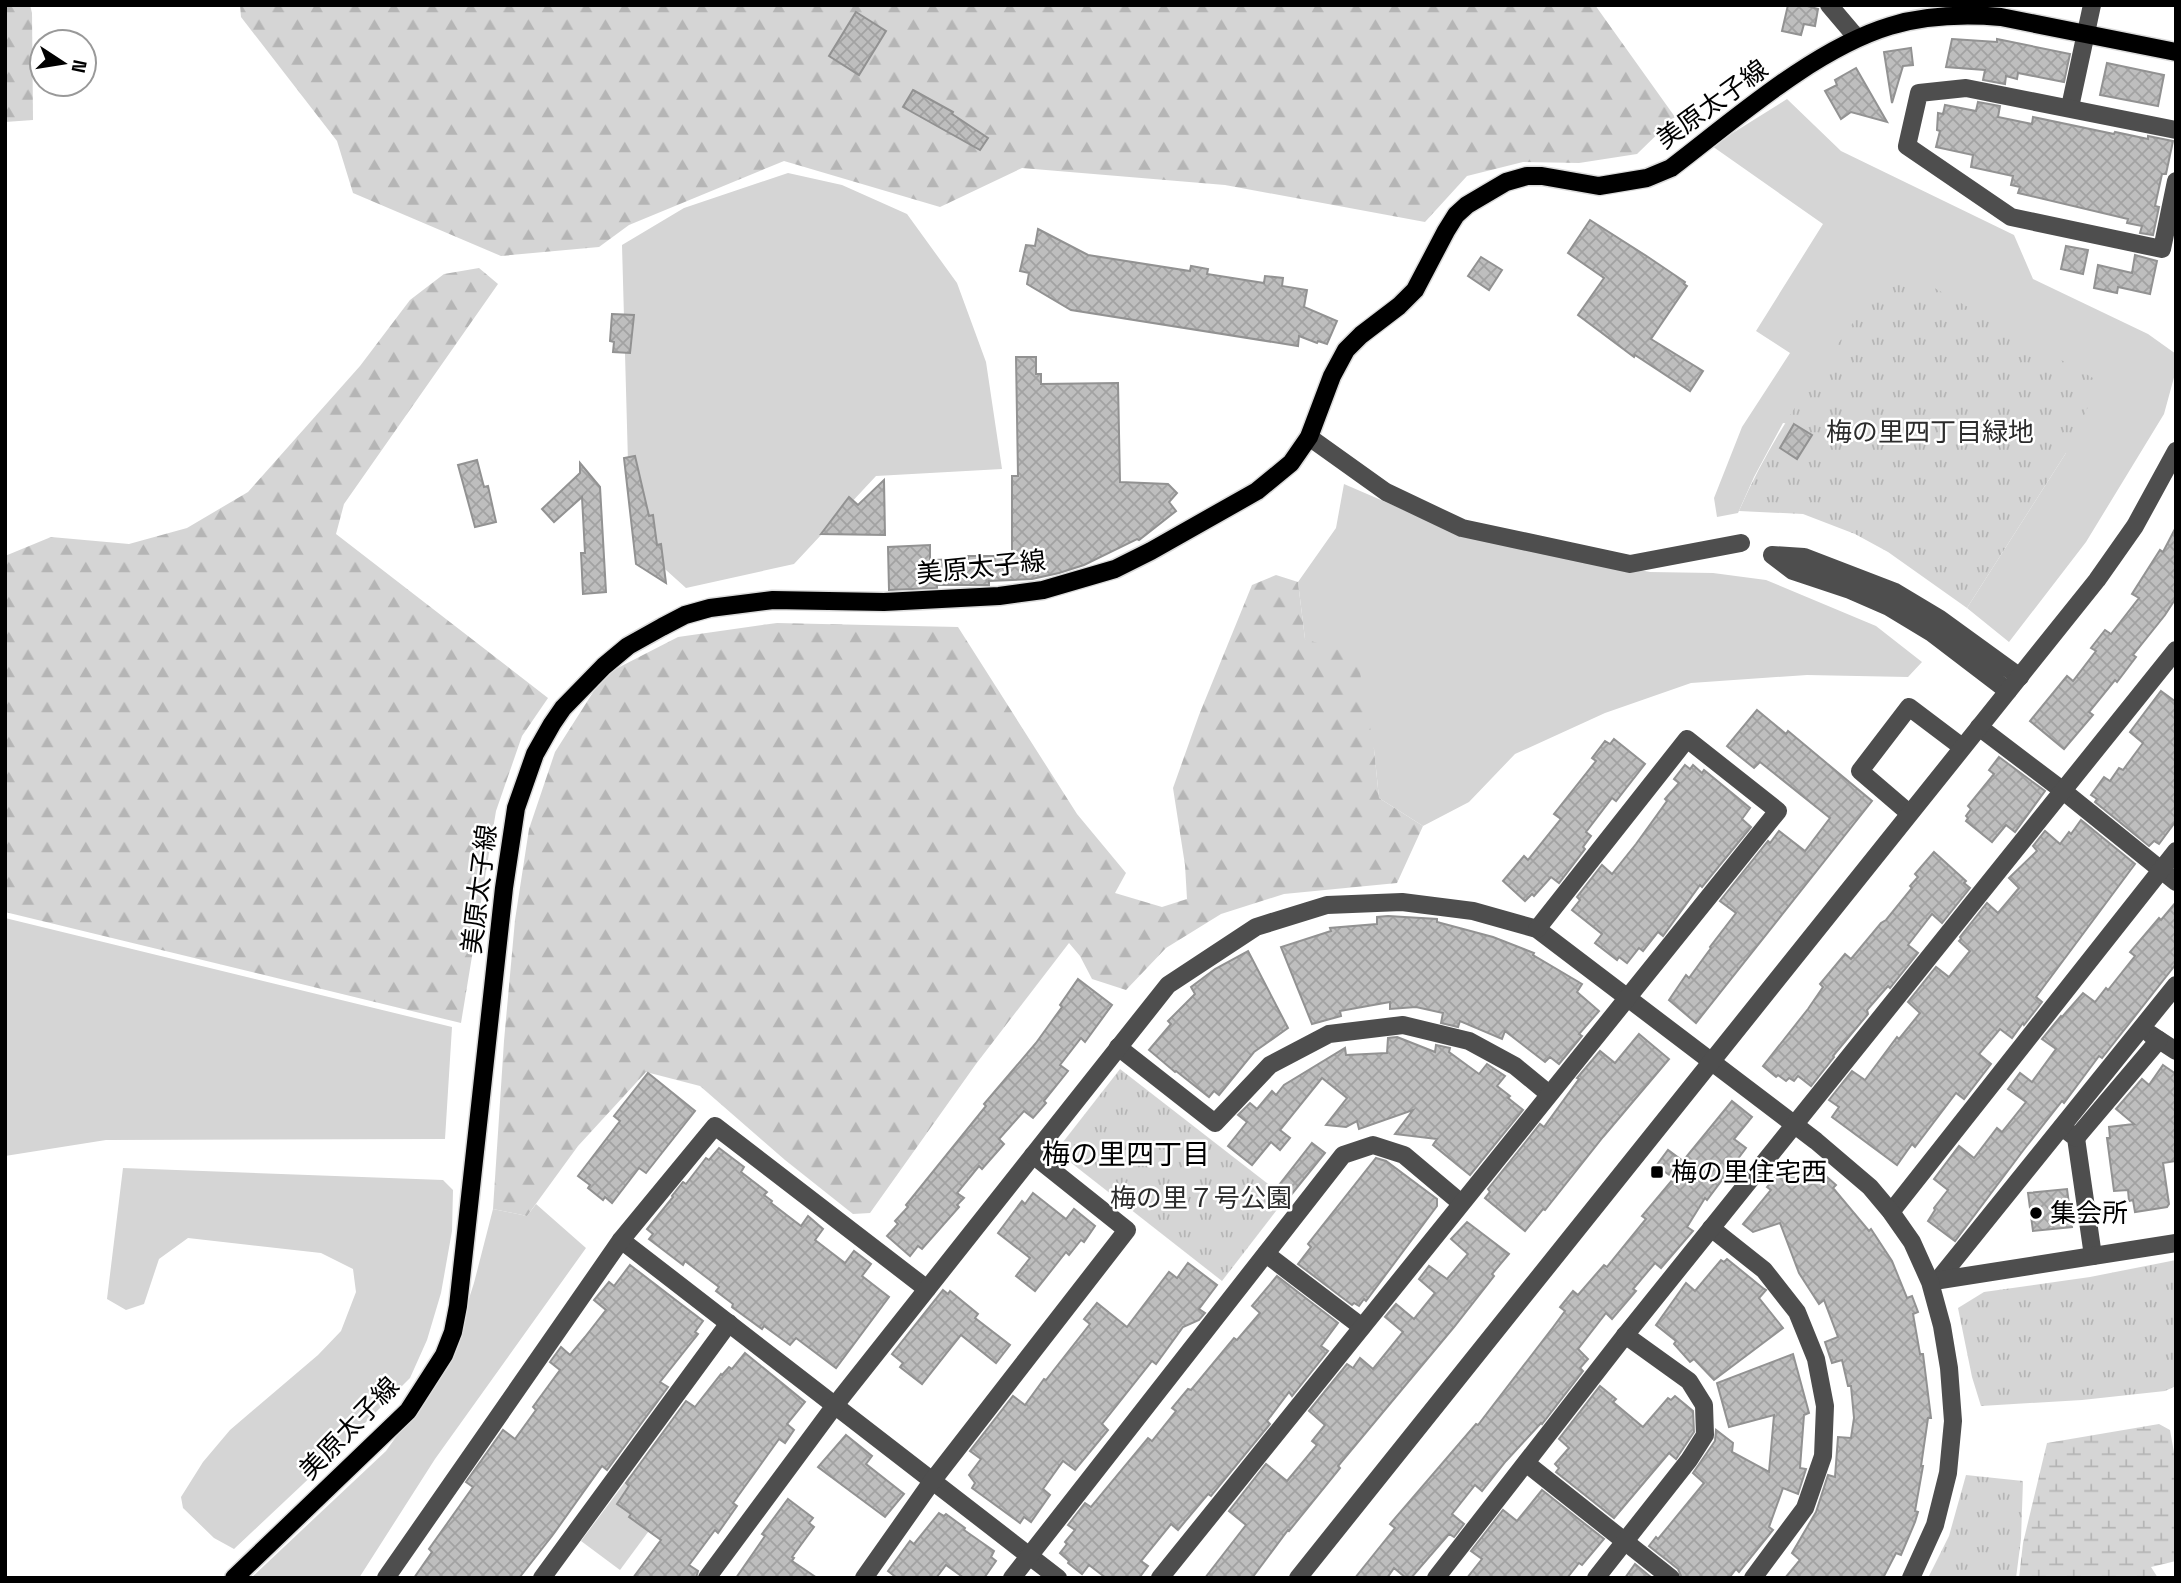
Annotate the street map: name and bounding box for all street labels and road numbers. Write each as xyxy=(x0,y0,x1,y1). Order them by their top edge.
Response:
street label: 美原太子線 xyxy=(1649,52,1775,156)
street label: 美原太子線 xyxy=(915,543,1047,591)
street label: 美原太子線 xyxy=(454,822,504,956)
street label: 美原太子線 xyxy=(292,1369,406,1487)

